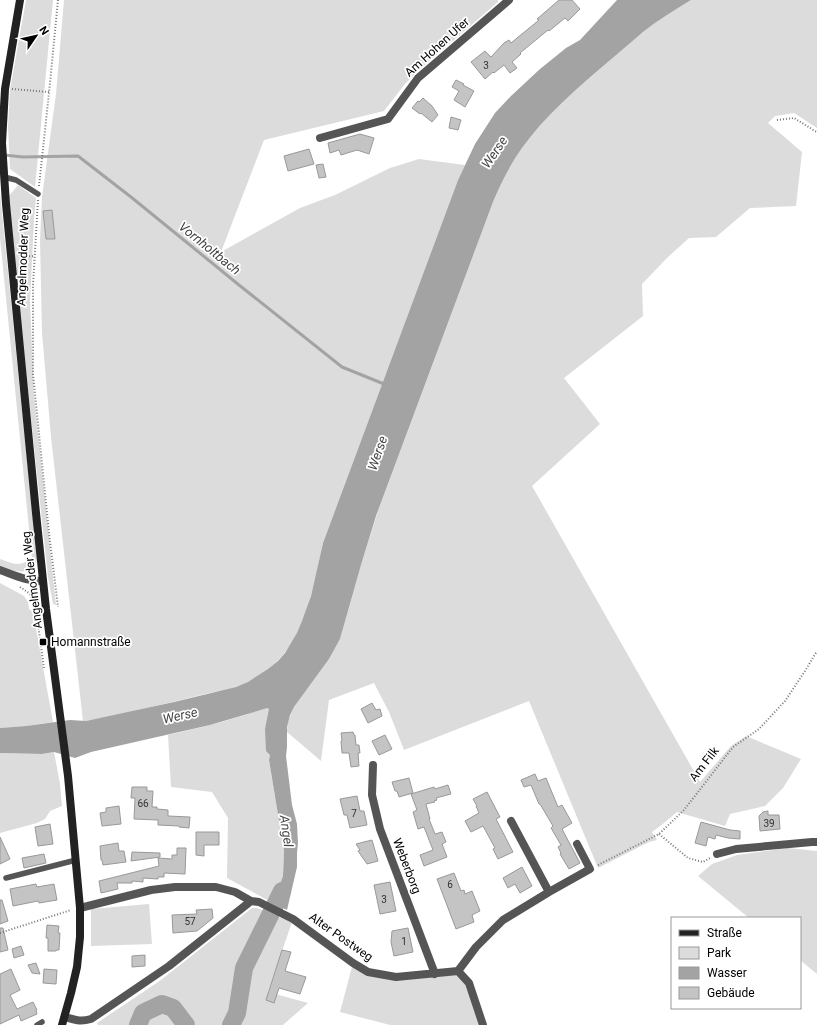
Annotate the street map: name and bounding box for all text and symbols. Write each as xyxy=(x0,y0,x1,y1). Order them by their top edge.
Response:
street label: Am Hohen Ufer xyxy=(402,15,472,79)
north arrow xyxy=(16,16,56,56)
text: N xyxy=(36,24,52,38)
house number: 3 xyxy=(483,60,489,71)
water label: Werse xyxy=(478,133,511,171)
street label: Angelmodder Weg xyxy=(14,208,32,306)
water label: Vornholtbach xyxy=(176,219,244,278)
water label: Werse xyxy=(365,434,390,472)
street label: Angelmodder Weg xyxy=(19,530,45,630)
place label: Homannstraße xyxy=(51,635,131,649)
marker: Homannstraße xyxy=(38,637,48,647)
water label: Werse xyxy=(161,704,199,727)
street label: Am Filk xyxy=(686,743,722,784)
house number: 66 xyxy=(137,798,149,809)
house number: 7 xyxy=(351,808,357,819)
water label: Angel xyxy=(277,813,296,849)
house number: 39 xyxy=(763,818,775,829)
street label: Weberborg xyxy=(390,836,424,896)
house number: 6 xyxy=(447,879,453,890)
house number: 3 xyxy=(381,894,387,905)
street label: Alter Postweg xyxy=(306,910,376,964)
house number: 57 xyxy=(184,916,196,927)
legend xyxy=(671,917,801,1009)
text: Straße xyxy=(707,926,742,940)
house number: 1 xyxy=(401,936,407,947)
text: Park xyxy=(707,946,732,960)
text: Wasser xyxy=(707,966,747,980)
text: Gebäude xyxy=(707,986,755,1000)

